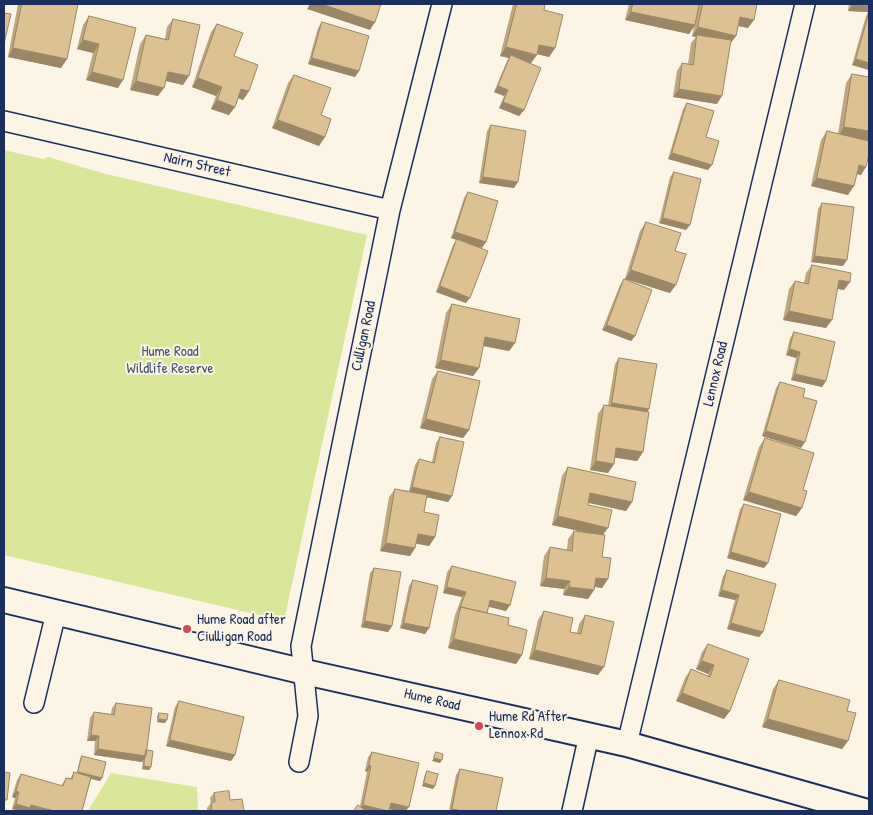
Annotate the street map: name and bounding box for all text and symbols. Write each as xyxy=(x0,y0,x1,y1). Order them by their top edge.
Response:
street label: Nairn Street xyxy=(162,149,232,181)
street label: Culligan Road xyxy=(348,299,380,373)
street label: Lennox Road xyxy=(700,340,732,408)
park label: Hume Road Wildlife Reserve xyxy=(127,343,213,378)
place label: Hume Road after Ciulligan Road xyxy=(197,611,286,646)
marker: Hume Road after Ciulligan Road xyxy=(181,623,193,635)
street label: Hume Road xyxy=(402,685,462,715)
place label: Hume Rd After Lennox Rd xyxy=(489,708,567,743)
marker: Hume Rd After Lennox Rd xyxy=(473,720,485,732)

